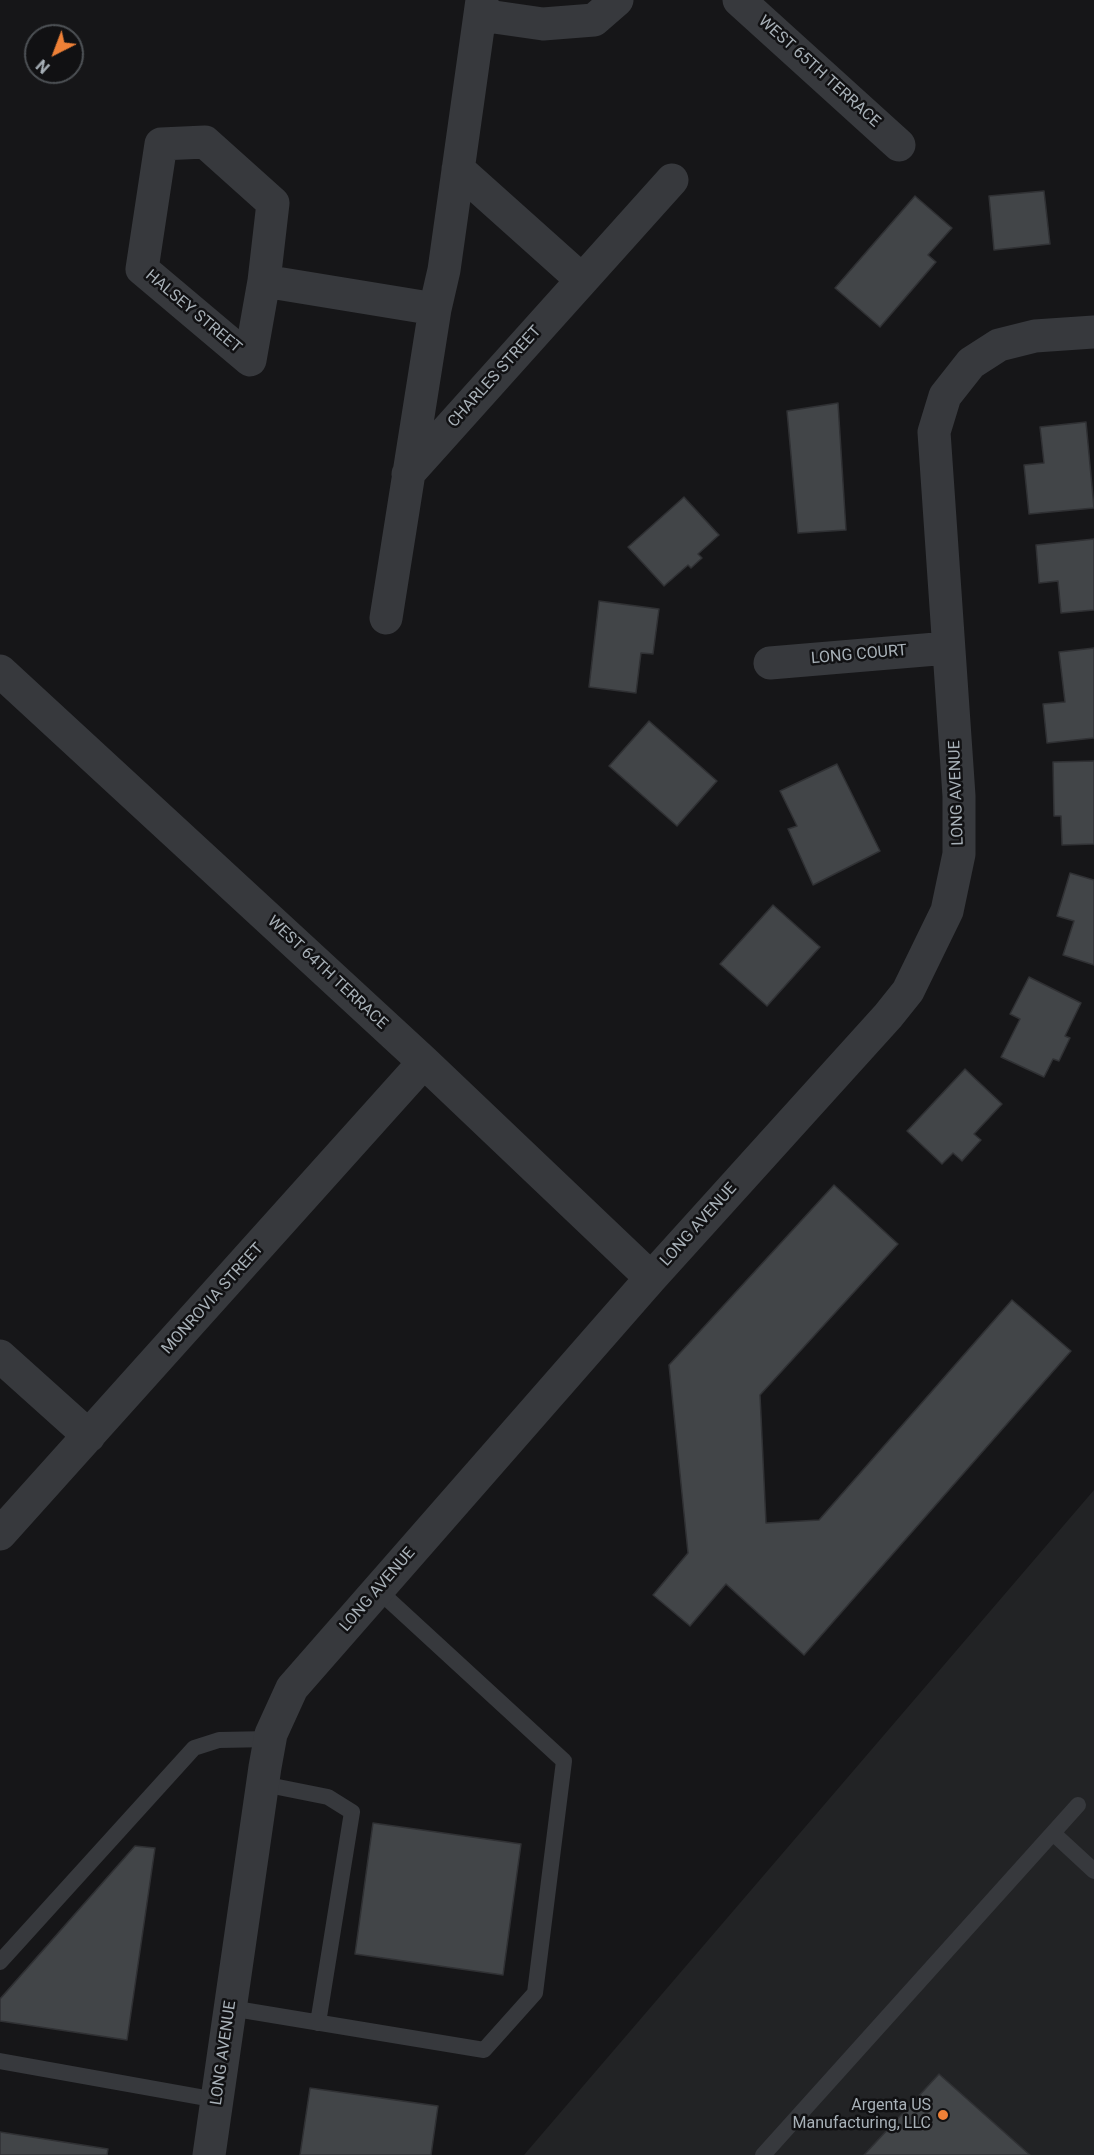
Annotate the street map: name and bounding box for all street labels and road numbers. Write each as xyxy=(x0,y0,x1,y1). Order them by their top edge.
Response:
street label: WEST 65TH TERRACE xyxy=(754,12,884,132)
street label: HALSEY STREET xyxy=(141,266,245,358)
street label: CHARLES STREET xyxy=(444,322,546,432)
street label: LONG COURT xyxy=(810,641,908,669)
street label: LONG AVENUE xyxy=(946,740,968,846)
street label: WEST 64TH TERRACE xyxy=(263,912,391,1034)
street label: LONG AVENUE xyxy=(657,1179,741,1271)
street label: MONROVIA STREET xyxy=(158,1239,268,1359)
street label: LONG AVENUE xyxy=(336,1544,420,1636)
street label: LONG AVENUE xyxy=(207,2000,241,2106)

